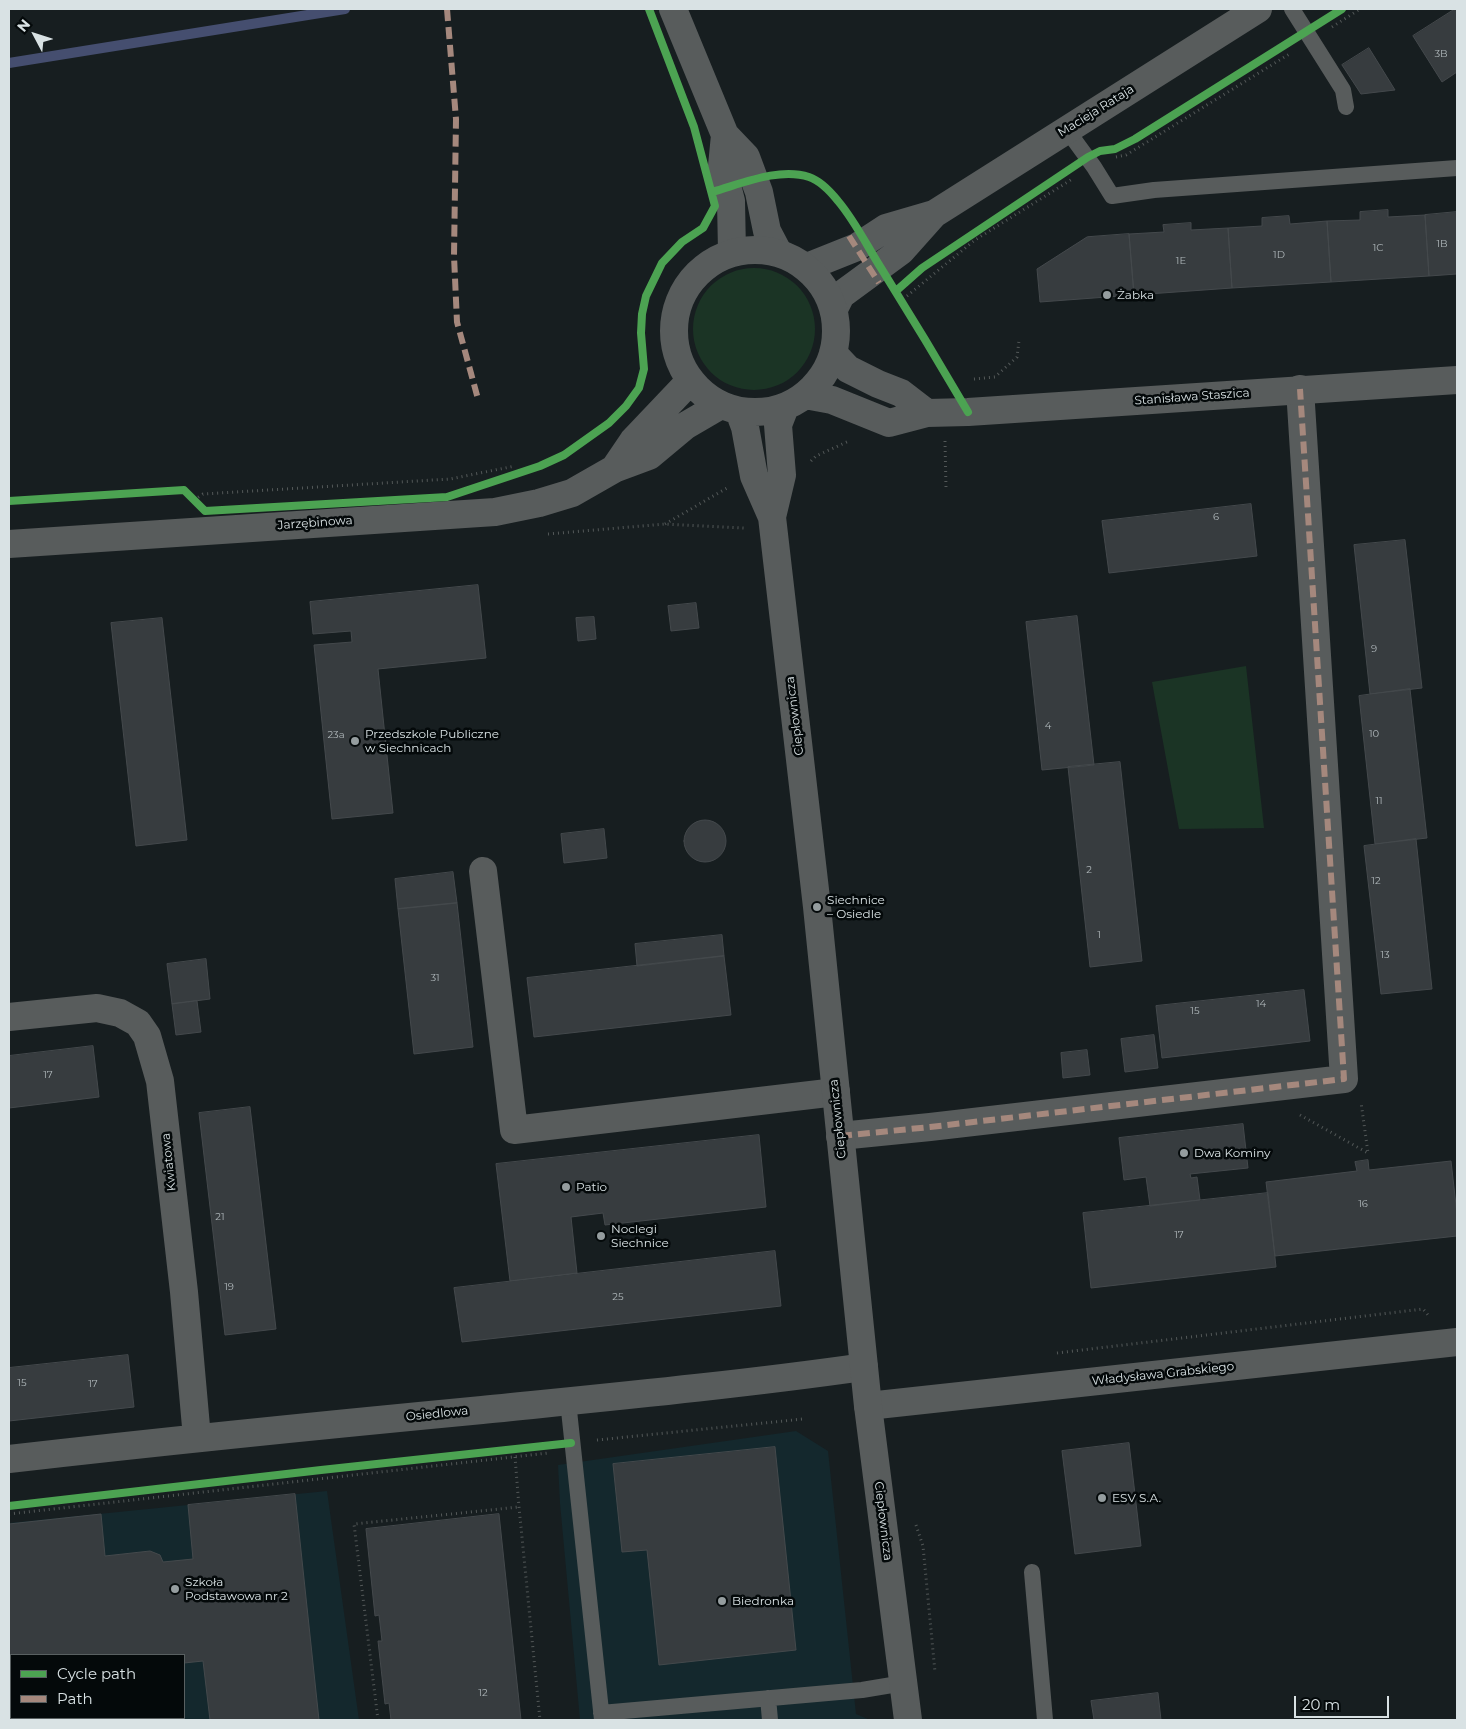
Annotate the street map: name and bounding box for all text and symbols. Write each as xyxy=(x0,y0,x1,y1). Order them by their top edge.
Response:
north arrow xyxy=(10,10,60,60)
text: N xyxy=(13,15,34,35)
house number: 3B xyxy=(1434,48,1448,60)
street label: Macieja Rataja xyxy=(1055,82,1137,140)
house number: 1B xyxy=(1436,238,1448,250)
house number: 1C xyxy=(1373,242,1383,254)
house number: 1D xyxy=(1273,249,1285,261)
house number: 1E xyxy=(1176,255,1186,267)
place label: Żabka xyxy=(1117,288,1154,302)
marker: Żabka xyxy=(1101,289,1113,301)
street label: Stanisława Staszica xyxy=(1134,386,1250,408)
house number: 6 xyxy=(1213,511,1219,523)
street label: Jarzębinowa xyxy=(277,513,353,533)
house number: 9 xyxy=(1371,643,1377,655)
street label: Ciepłownicza xyxy=(783,676,807,756)
house number: 4 xyxy=(1045,720,1051,732)
place label: Przedszkole Publiczne w Siechnicach xyxy=(365,727,499,755)
house number: 10 xyxy=(1369,728,1379,740)
house number: 23a xyxy=(327,729,345,741)
marker: Przedszkole Publiczne w Siechnicach xyxy=(349,735,361,747)
house number: 11 xyxy=(1375,795,1383,807)
house number: 2 xyxy=(1086,864,1092,876)
house number: 12 xyxy=(1371,875,1381,887)
place label: Siechnice – Osiedle xyxy=(827,893,885,921)
marker: Siechnice – Osiedle xyxy=(811,901,823,913)
house number: 1 xyxy=(1097,929,1101,941)
house number: 13 xyxy=(1380,949,1390,961)
house number: 31 xyxy=(430,972,440,984)
house number: 14 xyxy=(1256,998,1266,1010)
house number: 15 xyxy=(1190,1005,1200,1017)
house number: 17 xyxy=(43,1069,53,1081)
street label: Ciepłownicza xyxy=(827,1079,849,1159)
street label: Kwiatowa xyxy=(159,1132,179,1192)
place label: Dwa Kominy xyxy=(1194,1146,1271,1160)
marker: Dwa Kominy xyxy=(1178,1147,1190,1159)
place label: Patio xyxy=(576,1180,607,1194)
marker: Patio xyxy=(560,1181,572,1193)
house number: 16 xyxy=(1358,1198,1368,1210)
house number: 21 xyxy=(215,1211,225,1223)
place label: Noclegi Siechnice xyxy=(611,1222,669,1250)
house number: 17 xyxy=(1174,1229,1184,1241)
marker: Noclegi Siechnice xyxy=(595,1230,607,1242)
house number: 19 xyxy=(224,1281,234,1293)
house number: 25 xyxy=(612,1291,624,1303)
street label: Władysława Grabskiego xyxy=(1091,1359,1235,1389)
house number: 15 xyxy=(17,1377,27,1389)
house number: 17 xyxy=(88,1378,98,1390)
street label: Osiedlowa xyxy=(405,1404,469,1424)
street label: Ciepłownicza xyxy=(871,1481,895,1561)
place label: ESV S.A. xyxy=(1112,1491,1161,1505)
marker: ESV S.A. xyxy=(1096,1492,1108,1504)
place label: Szkoła Podstawowa nr 2 xyxy=(185,1575,288,1603)
marker: Szkoła Podstawowa nr 2 xyxy=(169,1583,181,1595)
place label: Biedronka xyxy=(732,1594,794,1608)
marker: Biedronka xyxy=(716,1595,728,1607)
legend xyxy=(10,1654,185,1719)
text: Cycle path xyxy=(57,1664,136,1683)
scale bar xyxy=(1296,1686,1391,1718)
house number: 12 xyxy=(478,1687,488,1699)
text: Path xyxy=(57,1689,93,1708)
text: 20 m xyxy=(1302,1695,1340,1714)

